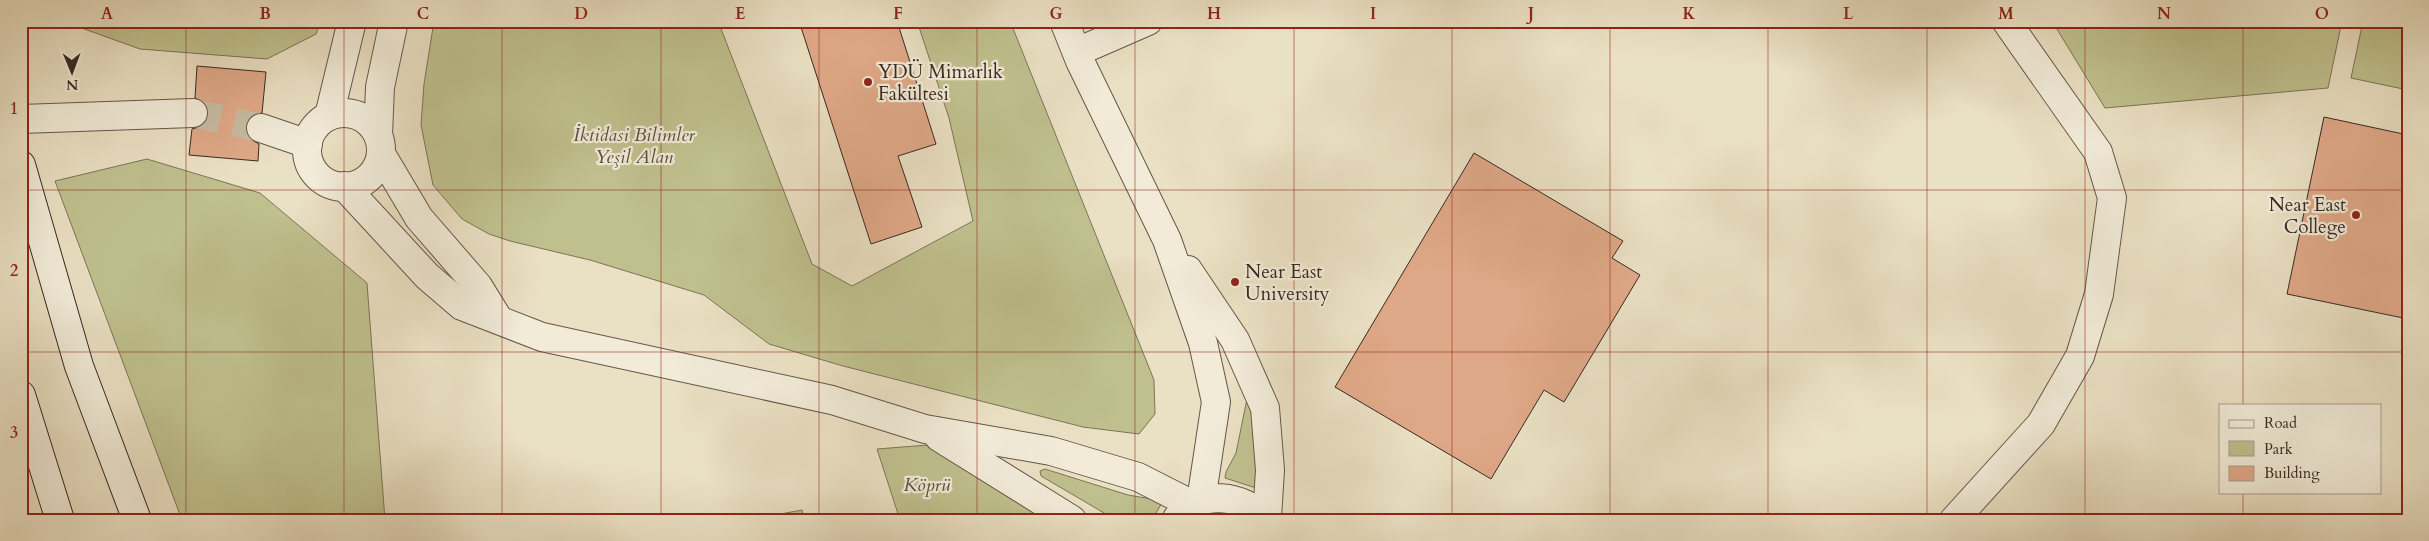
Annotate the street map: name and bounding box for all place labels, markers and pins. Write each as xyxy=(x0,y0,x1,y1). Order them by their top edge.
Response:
place label: YDÜ Mimarlık Fakültesi xyxy=(878,59,1004,107)
marker: YDÜ Mimarlık Fakültesi xyxy=(862,76,874,88)
place label: Near East College xyxy=(2269,192,2346,240)
marker: Near East College xyxy=(2350,209,2362,221)
place label: Near East University xyxy=(1245,259,1330,307)
marker: Near East University xyxy=(1229,276,1241,288)

